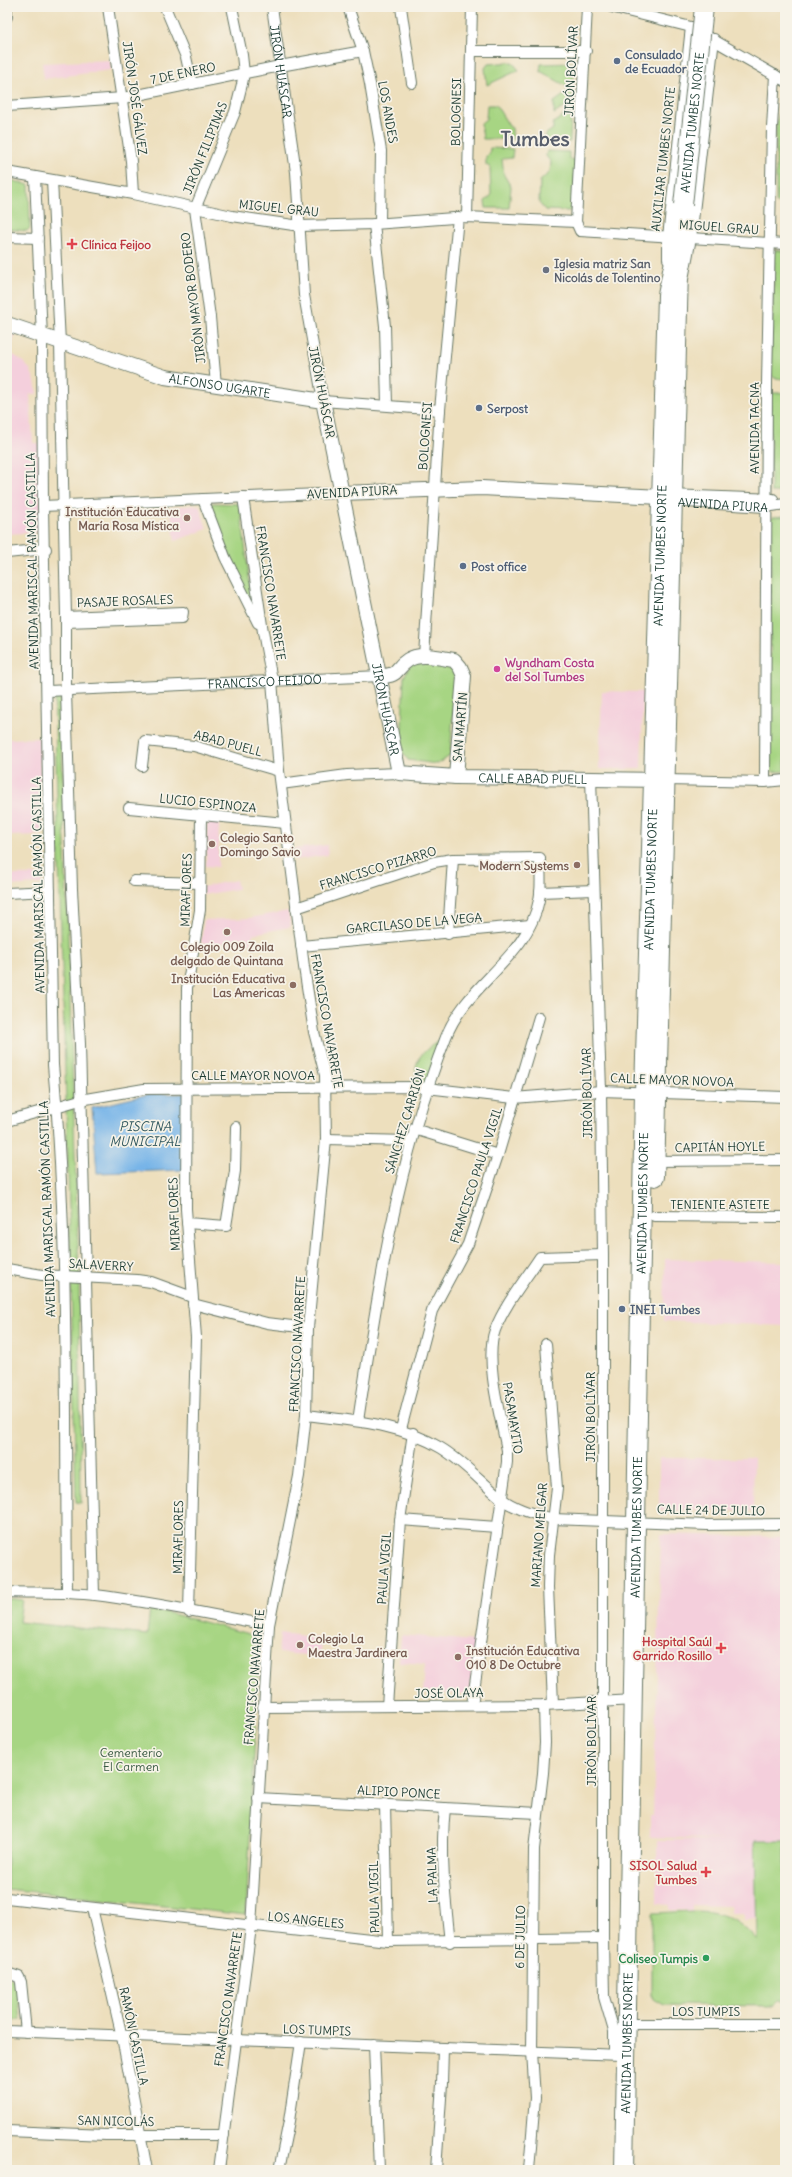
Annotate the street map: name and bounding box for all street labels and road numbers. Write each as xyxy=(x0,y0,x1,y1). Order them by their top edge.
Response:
street label: JIRÓN HUÁSCAR xyxy=(267,24,296,119)
street label: JIRÓN BOLÍVAR xyxy=(561,25,581,117)
street label: JIRÓN JOSÉ GÁLVEZ xyxy=(120,40,150,156)
street label: AVENIDA TUMBES NORTE xyxy=(677,51,707,194)
street label: 7 DE ENERO xyxy=(149,59,217,87)
street label: BOLOGNESI xyxy=(448,78,464,146)
street label: LOS ANDES xyxy=(375,80,401,145)
street label: AUXILIAR TUMBES NORTE xyxy=(648,86,678,232)
street label: JIRÓN FILIPINAS xyxy=(180,99,230,196)
street label: MIGUEL GRAU xyxy=(238,196,320,220)
street label: MIGUEL GRAU xyxy=(678,217,760,237)
street label: JIRÓN MAYOR BODERO xyxy=(177,231,209,365)
street label: JIRÓN HUÁSCAR xyxy=(306,344,338,440)
street label: ALFONSO UGARTE xyxy=(168,370,272,400)
street label: AVENIDA TACNA xyxy=(747,382,762,474)
street label: BOLOGNESI xyxy=(415,401,435,471)
street label: AVENIDA MARISCAL RAMÓN CASTILLA xyxy=(23,452,41,669)
street label: AVENIDA PIURA xyxy=(306,482,398,502)
street label: AVENIDA TUMBES NORTE xyxy=(650,484,669,626)
street label: AVENIDA PIURA xyxy=(677,494,769,515)
street label: FRANCISCO NAVARRETE xyxy=(253,525,289,661)
street label: PASAJE ROSALES xyxy=(77,592,174,610)
street label: JIRÓN HUÁSCAR xyxy=(369,662,403,757)
street label: FRANCISCO FEIJOO xyxy=(207,671,322,691)
street label: SAN MARTÍN xyxy=(449,691,471,763)
street label: ABAD PUELL xyxy=(192,727,264,759)
street label: CALLE ABAD PUELL xyxy=(478,770,588,786)
street label: AVENIDA MARISCAL RAMÓN CASTILLA xyxy=(29,776,47,993)
street label: LUCIO ESPINOZA xyxy=(159,790,258,816)
street label: AVENIDA TUMBES NORTE xyxy=(641,808,660,950)
street label: FRANCISCO PIZARRO xyxy=(318,843,438,893)
street label: MIRAFLORES xyxy=(177,853,195,927)
street label: GARCILASO DE LA VEGA xyxy=(345,910,483,936)
street label: FRANCISCO NAVARRETE xyxy=(308,953,346,1089)
street label: JIRÓN BOLÍVAR xyxy=(579,1047,595,1139)
street label: SÁNCHEZ CARRIÓN xyxy=(382,1067,428,1175)
street label: CALLE MAYOR NOVOA xyxy=(191,1068,315,1083)
street label: CALLE MAYOR NOVOA xyxy=(610,1070,734,1090)
street label: AVENIDA MARISCAL RAMÓN CASTILLA xyxy=(36,1100,58,1317)
street label: FRANCISCO PAULA VIGIL xyxy=(447,1104,505,1245)
street label: AVENIDA TUMBES NORTE xyxy=(633,1132,651,1274)
street label: CAPITÁN HOYLE xyxy=(675,1139,765,1155)
street label: MIRAFLORES xyxy=(165,1177,183,1251)
street label: TENIENTE ASTETE xyxy=(670,1197,770,1212)
street label: SALAVERRY xyxy=(68,1256,134,1274)
street label: FRANCISCO NAVARRETE xyxy=(286,1276,308,1412)
street label: JIRÓN BOLÍVAR xyxy=(583,1371,598,1462)
street label: PASAMAYITO xyxy=(500,1381,526,1455)
street label: AVENIDA TUMBES NORTE xyxy=(627,1456,645,1598)
street label: MARIANO MELGAR xyxy=(528,1482,550,1588)
street label: MIRAFLORES xyxy=(170,1500,186,1574)
street label: CALLE 24 DE JULIO xyxy=(657,1502,765,1518)
street label: PAULA VIGIL xyxy=(374,1531,394,1605)
street label: FRANCISCO NAVARRETE xyxy=(241,1609,267,1745)
street label: JOSÉ OLAYA xyxy=(414,1685,484,1701)
street label: JIRÓN BOLÍVAR xyxy=(584,1695,599,1786)
street label: ALIPIO PONCE xyxy=(357,1782,441,1802)
street label: LA PALMA xyxy=(424,1847,440,1903)
street label: PAULA VIGIL xyxy=(366,1860,382,1934)
street label: 6 DE JULIO xyxy=(512,1905,528,1969)
street label: LOS ANGELES xyxy=(267,1909,345,1932)
street label: FRANCISCO NAVARRETE xyxy=(211,1931,245,2067)
street label: AVENIDA TUMBES NORTE xyxy=(618,1972,635,2114)
street label: RAMÓN CASTILLA xyxy=(116,1986,152,2087)
street label: LOS TUMPIS xyxy=(672,2004,740,2019)
street label: LOS TUMPIS xyxy=(283,2021,352,2039)
street label: SAN NICOLÁS xyxy=(78,2113,155,2129)

